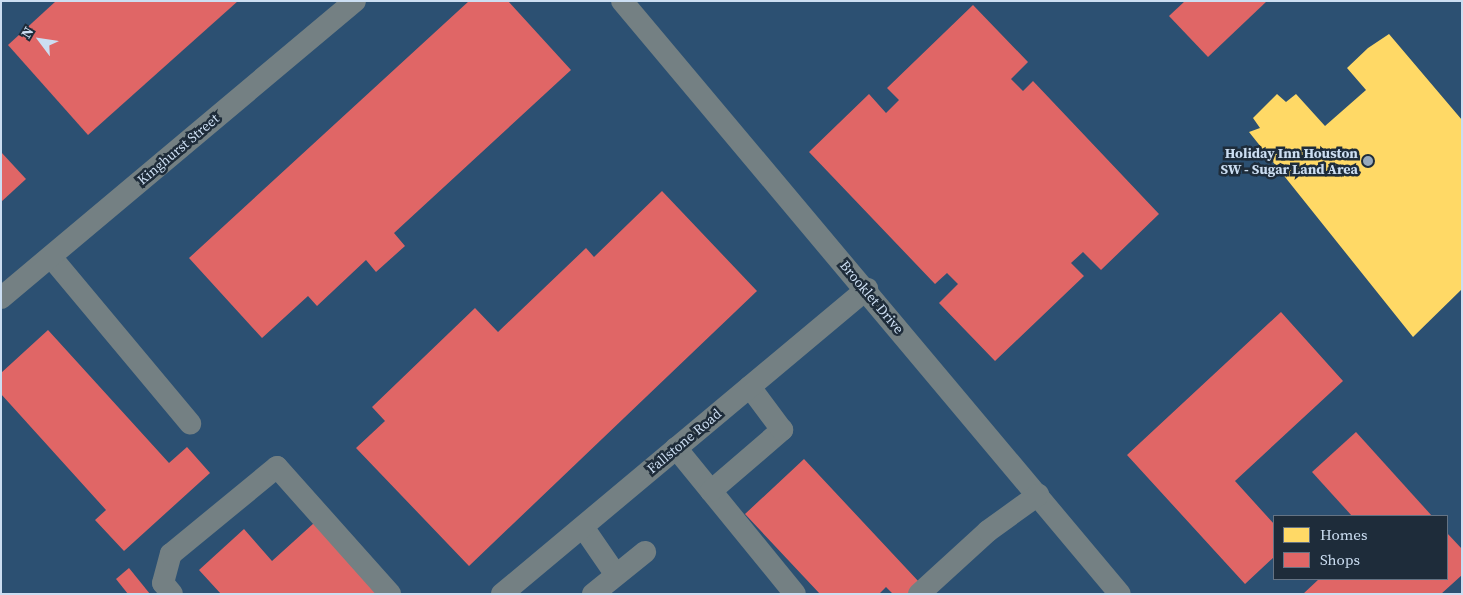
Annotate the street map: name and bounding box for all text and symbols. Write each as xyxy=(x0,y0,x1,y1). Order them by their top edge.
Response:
north arrow xyxy=(15,15,65,65)
text: N xyxy=(16,23,38,42)
street label: Kinghurst Street xyxy=(134,110,222,188)
place label: Holiday Inn Houston SW - Sugar Land Area xyxy=(1220,145,1358,178)
marker: Holiday Inn Houston SW - Sugar Land Area xyxy=(1362,155,1374,167)
street label: Brooklet Drive xyxy=(837,257,907,337)
street label: Fallstone Road xyxy=(643,405,725,477)
legend xyxy=(1273,515,1448,580)
text: Homes xyxy=(1320,524,1367,545)
text: Shops xyxy=(1320,549,1360,570)

